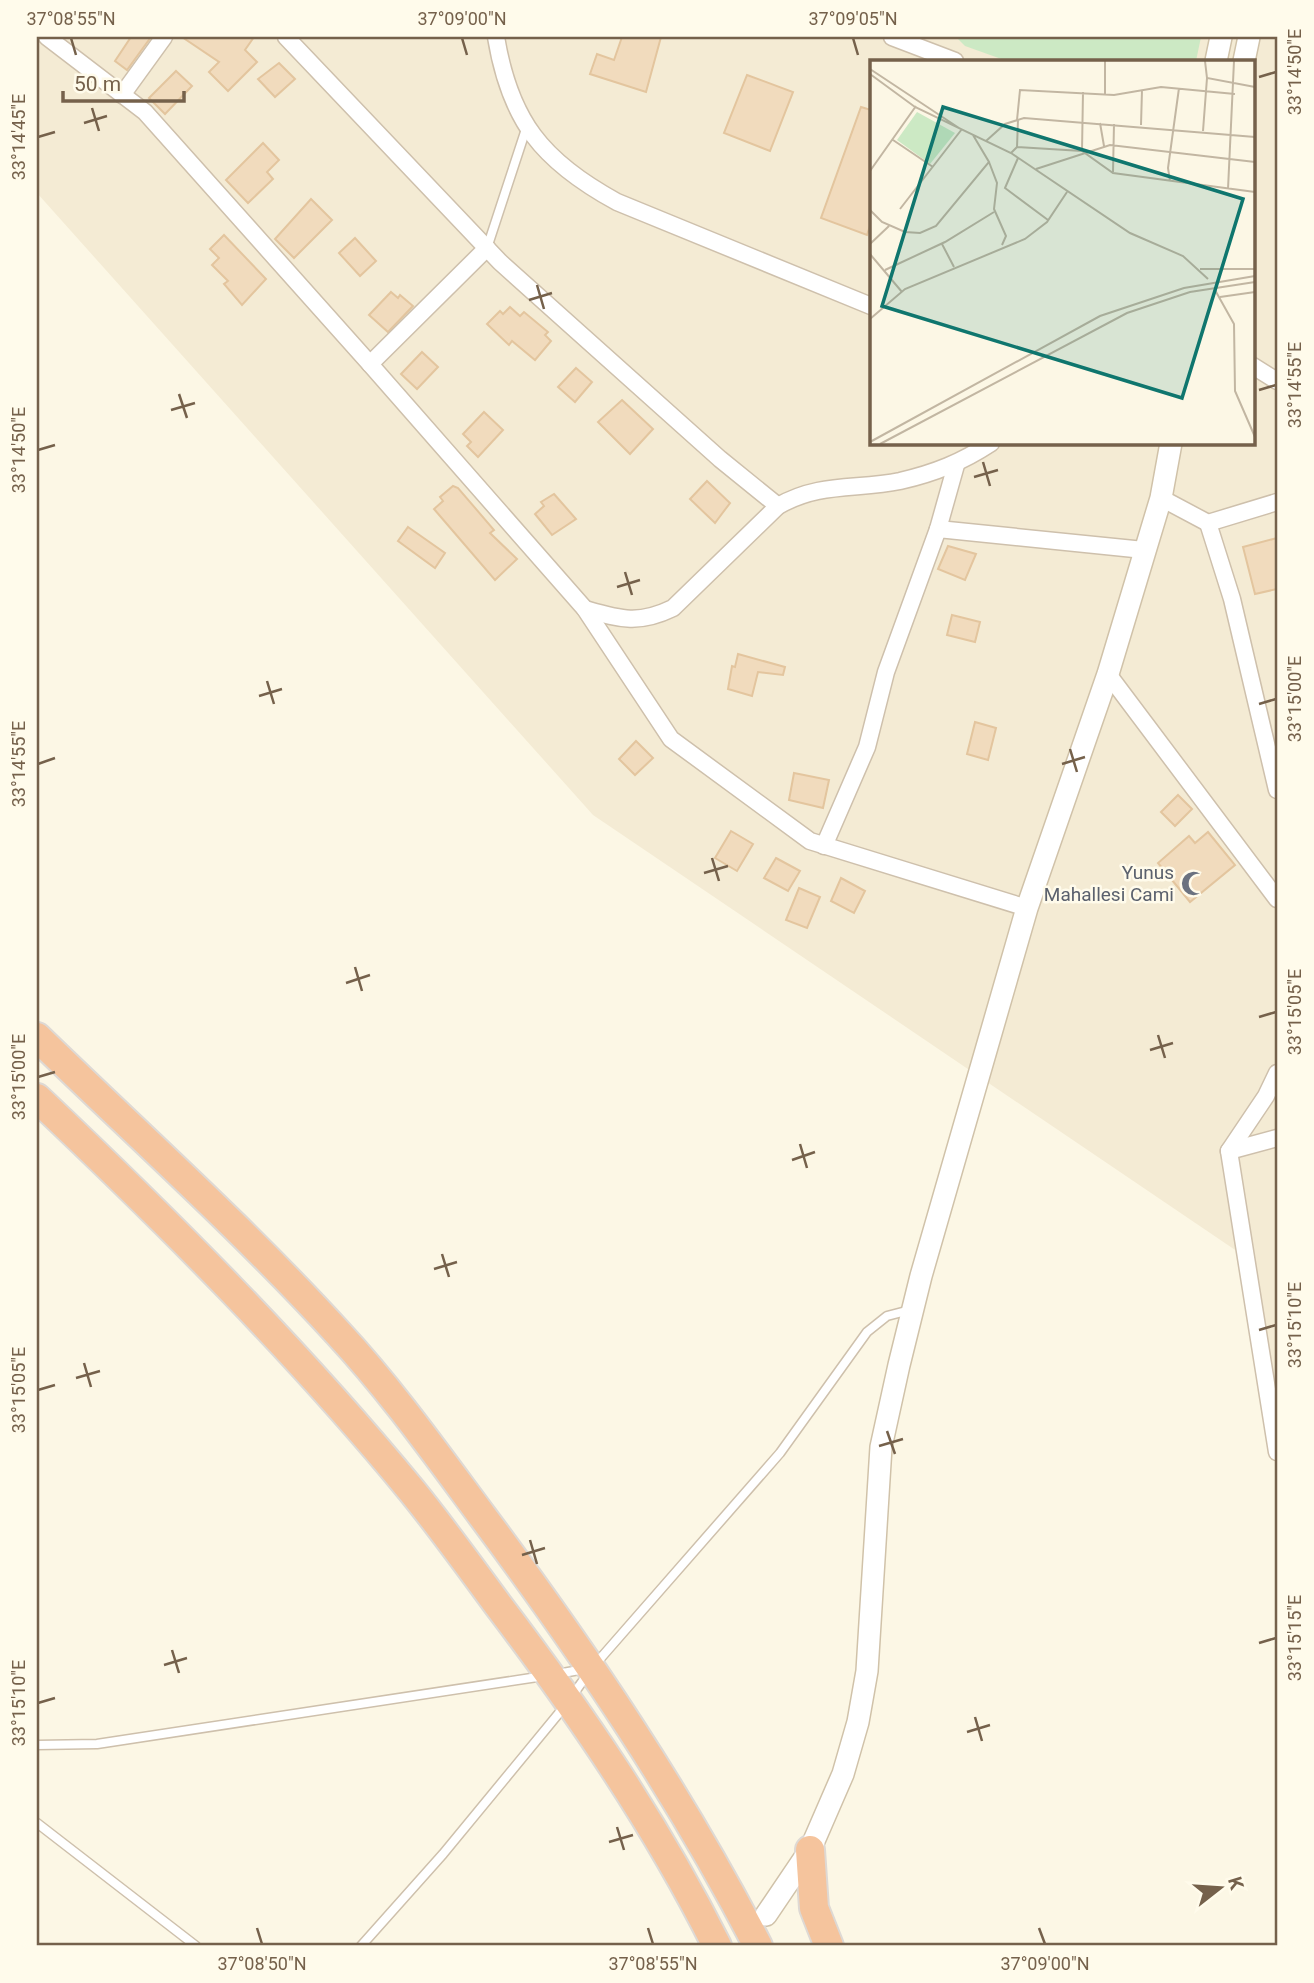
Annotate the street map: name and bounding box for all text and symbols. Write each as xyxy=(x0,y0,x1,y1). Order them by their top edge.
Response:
text: 37°08'55"N xyxy=(26,8,116,29)
text: 37°09'00"N xyxy=(417,8,507,29)
text: 37°09'05"N xyxy=(808,8,898,29)
text: 33°14'50"E xyxy=(1284,29,1305,115)
scale bar xyxy=(63,60,184,104)
inset map xyxy=(870,60,1254,444)
text: 50 m xyxy=(74,72,121,96)
text: 33°14'45"E xyxy=(8,94,29,180)
text: 33°14'55"E xyxy=(1284,342,1305,428)
text: 33°14'50"E xyxy=(8,407,29,493)
text: 33°15'00"E xyxy=(1284,656,1305,742)
text: 33°14'55"E xyxy=(8,721,29,807)
place label: Yunus Mahallesi Cami xyxy=(1044,861,1174,906)
mosque icon: Yunus Mahallesi Cami xyxy=(1180,869,1208,897)
text: 33°15'05"E xyxy=(1284,969,1305,1055)
text: 33°15'00"E xyxy=(8,1034,29,1120)
text: 33°15'10"E xyxy=(1284,1282,1305,1368)
text: 33°15'05"E xyxy=(8,1347,29,1433)
text: 33°15'15"E xyxy=(1284,1595,1305,1681)
text: 33°15'10"E xyxy=(8,1660,29,1746)
north arrow xyxy=(1184,1854,1254,1924)
text: K xyxy=(1223,1874,1249,1893)
text: 37°08'50"N xyxy=(217,1953,307,1974)
text: 37°08'55"N xyxy=(608,1953,698,1974)
text: 37°09'00"N xyxy=(1000,1953,1090,1974)

